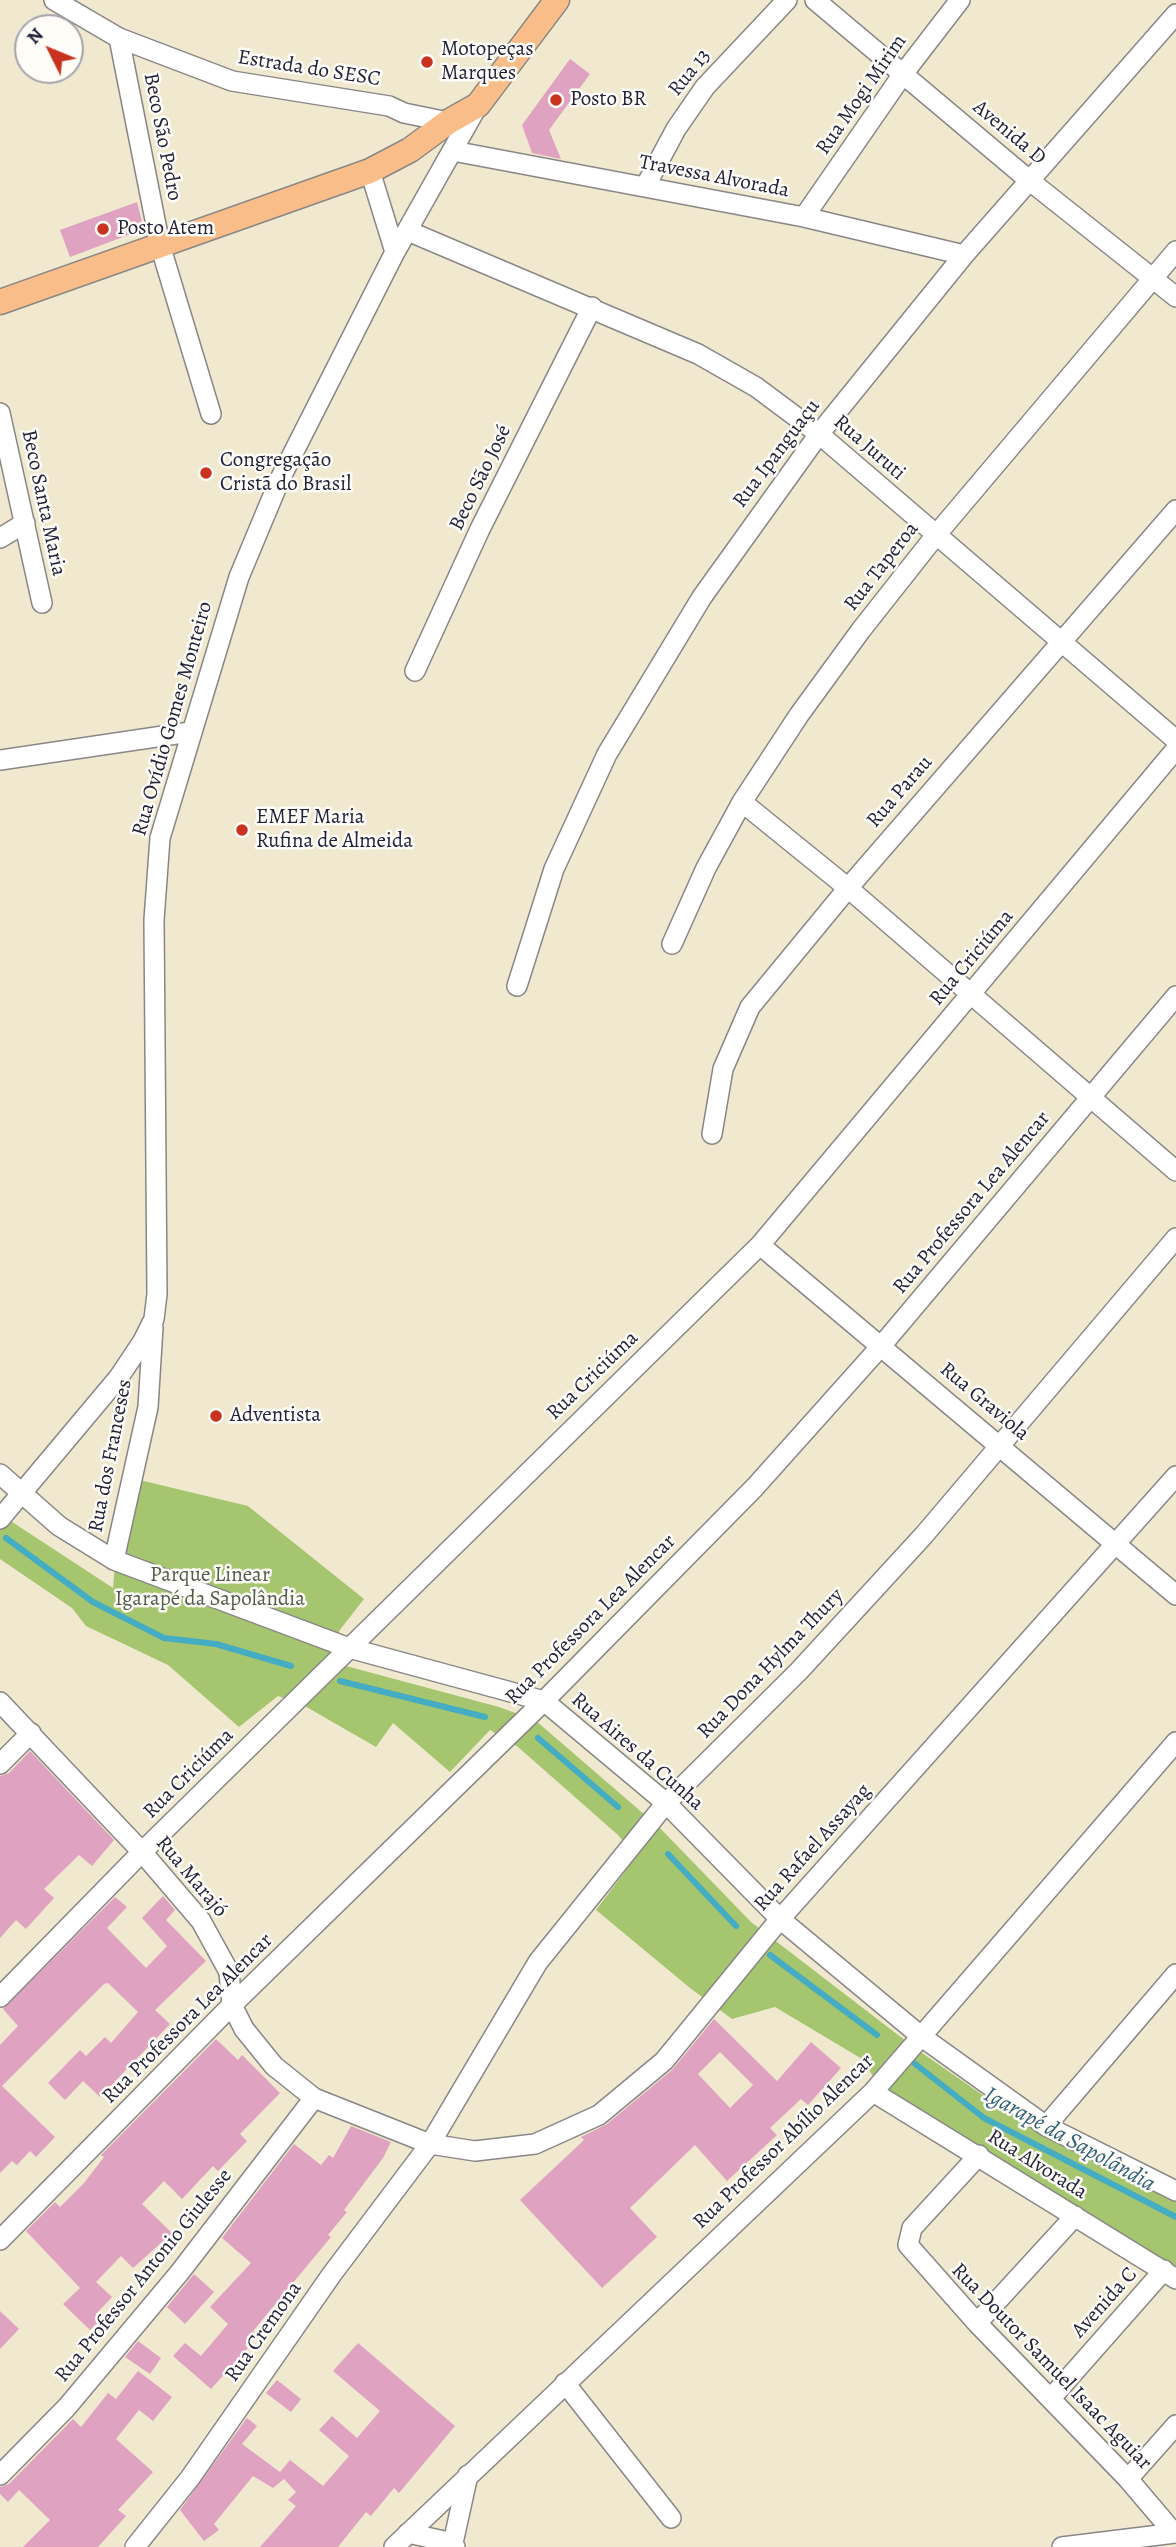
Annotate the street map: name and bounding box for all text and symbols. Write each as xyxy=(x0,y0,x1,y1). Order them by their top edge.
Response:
north arrow xyxy=(14,14,84,84)
text: N xyxy=(21,22,49,50)
street label: Rua Mogi Mirim xyxy=(811,30,913,160)
place label: Motopeças Marques xyxy=(441,37,534,87)
street label: Rua 13 xyxy=(663,44,717,102)
street label: Estrada do SESC xyxy=(236,45,382,93)
marker: Motopeças Marques xyxy=(419,54,435,70)
street label: Beco São Pedro xyxy=(137,71,187,203)
place label: Posto BR xyxy=(570,87,646,113)
marker: Posto BR xyxy=(548,92,564,108)
street label: Avenida D xyxy=(967,95,1051,171)
street label: Travessa Alvorada xyxy=(637,150,791,204)
place label: Posto Atem xyxy=(117,216,214,242)
marker: Posto Atem xyxy=(95,221,111,237)
street label: Rua Ipanguaçu xyxy=(728,395,826,513)
street label: Rua Juruti xyxy=(828,410,910,486)
street label: Beco São José xyxy=(445,421,517,535)
street label: Beco Santa Maria xyxy=(15,428,71,578)
place label: Congregação Cristã do Brasil xyxy=(220,448,351,498)
marker: Congregação Cristã do Brasil xyxy=(198,465,214,481)
street label: Rua Taperoa xyxy=(839,517,925,617)
street label: Rua Ovídio Gomes Monteiro xyxy=(127,599,219,839)
street label: Rua Parau xyxy=(862,751,938,833)
place label: EMEF Maria Rufina de Almeida xyxy=(256,805,413,855)
marker: EMEF Maria Rufina de Almeida xyxy=(234,822,250,838)
street label: Rua Criciúma xyxy=(925,905,1019,1011)
street label: Rua Professora Lea Alencar xyxy=(888,1107,1056,1299)
street label: Rua Criciúma xyxy=(542,1326,644,1426)
street label: Rua Graviola xyxy=(934,1357,1034,1447)
street label: Rua dos Franceses xyxy=(84,1377,138,1535)
place label: Adventista xyxy=(230,1403,321,1429)
marker: Adventista xyxy=(208,1408,224,1424)
street label: Rua Professora Lea Alencar xyxy=(501,1530,681,1710)
park label: Parque Linear Igarapé da Sapolândia xyxy=(115,1563,305,1613)
street label: Rua Dona Hylma Thury xyxy=(693,1584,849,1744)
street label: Rua Aires da Cunha xyxy=(566,1688,708,1816)
street label: Rua Criciúma xyxy=(138,1723,240,1825)
street label: Rua Rafael Assayag xyxy=(749,1779,877,1917)
street label: Rua Marajó xyxy=(150,1831,232,1923)
street label: Rua Professora Lea Alencar xyxy=(98,1929,278,2109)
street label: Rua Professor Abílio Alencar xyxy=(689,2049,879,2235)
water label: Igarapé da Sapolândia xyxy=(979,2081,1159,2199)
street label: Rua Alvorada xyxy=(983,2124,1091,2206)
street label: Rua Professor Antonio Giulesse xyxy=(50,2164,238,2388)
street label: Rua Doutor Samuel Isaac Aguiar xyxy=(945,2258,1157,2476)
street label: Avenida C xyxy=(1067,2263,1143,2343)
street label: Rua Cremona xyxy=(220,2277,308,2387)

